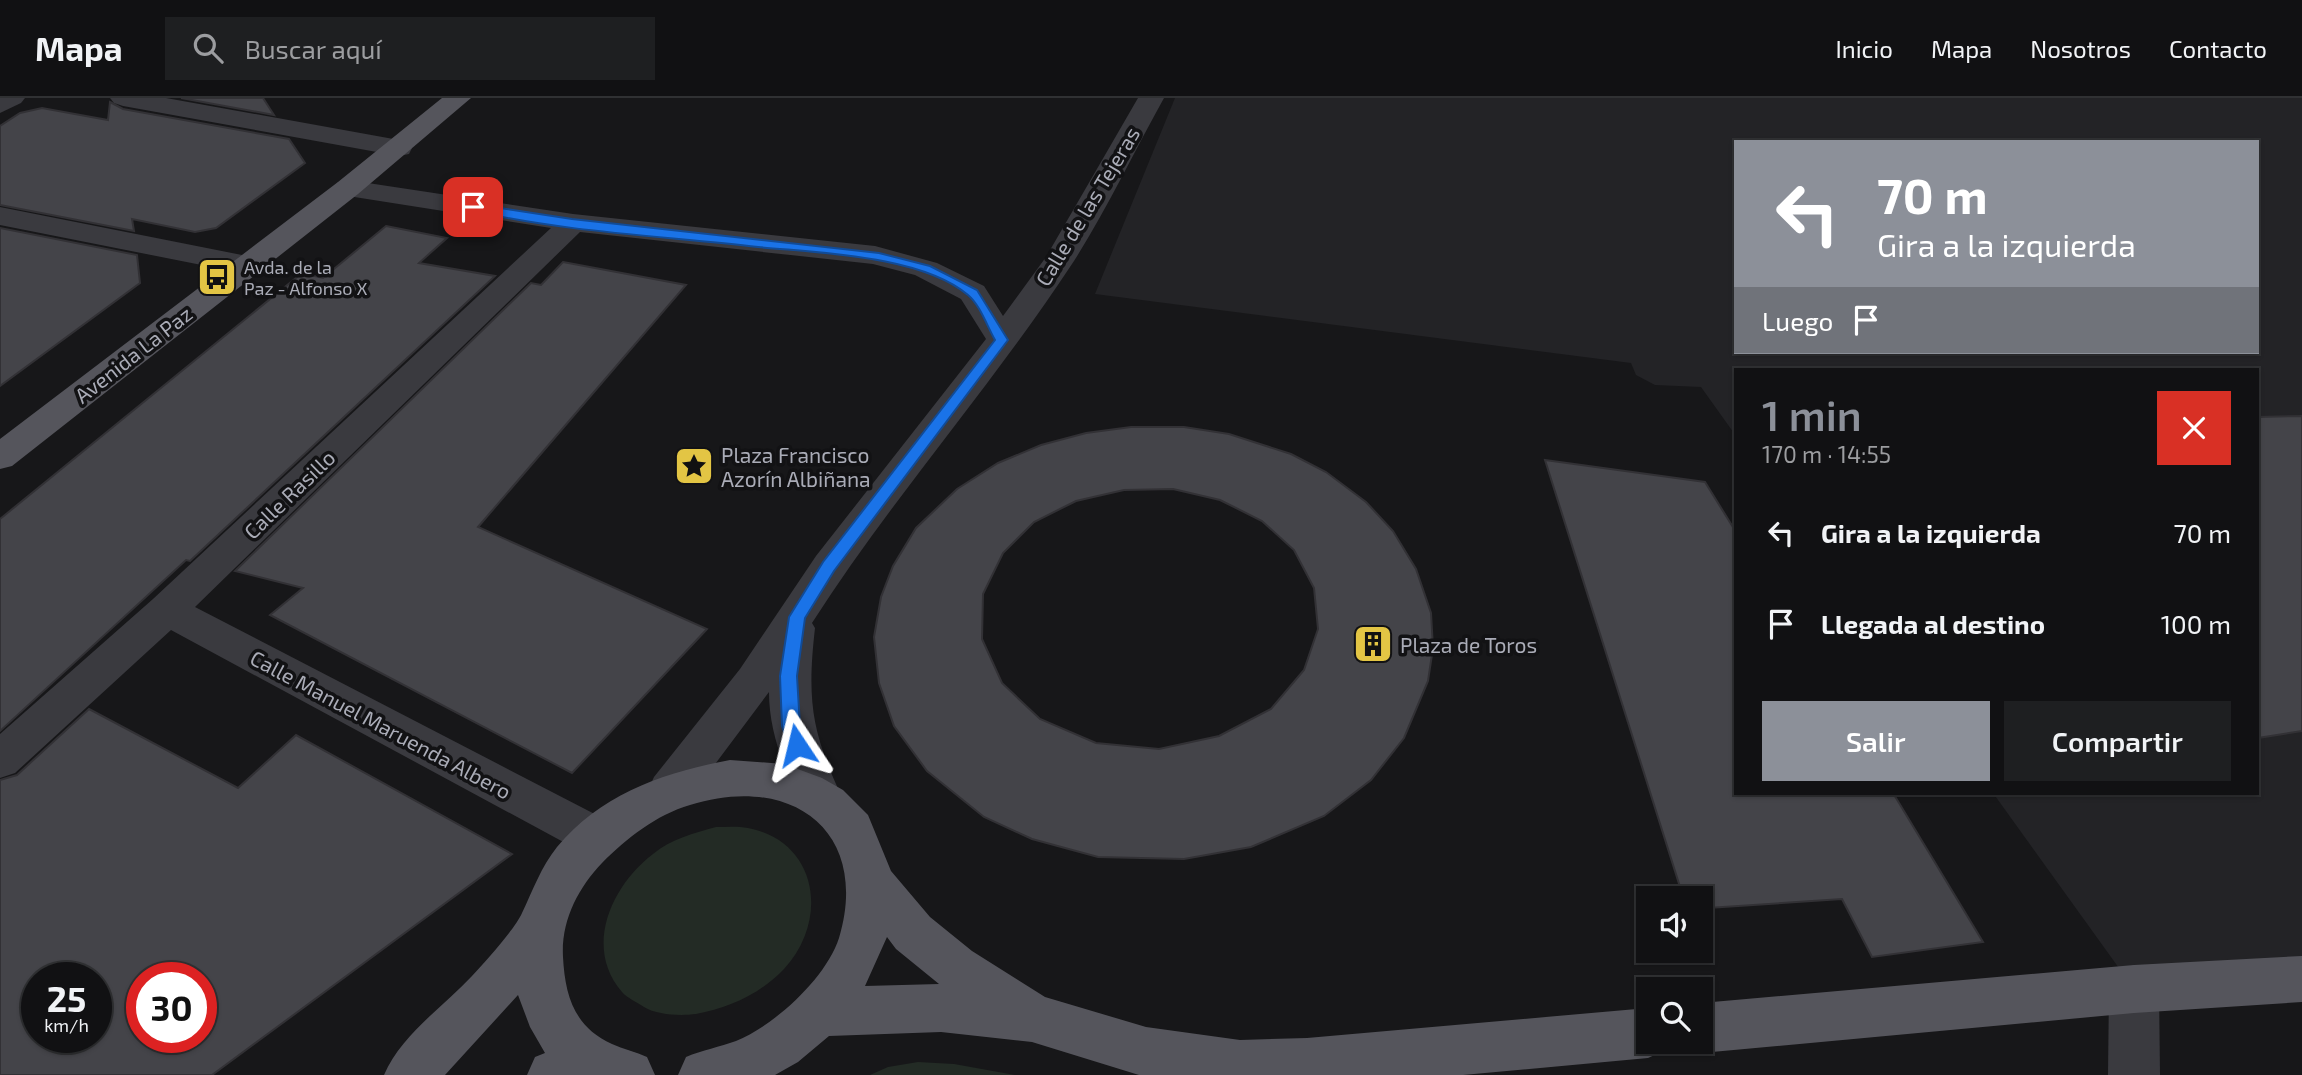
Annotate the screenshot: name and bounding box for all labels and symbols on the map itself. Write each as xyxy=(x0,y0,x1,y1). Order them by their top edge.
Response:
street label: Calle de las Tejeras xyxy=(1030,122,1145,290)
pin xyxy=(443,177,503,237)
bus stop icon: Avda. de la Paz - Alfonso X xyxy=(196,256,238,298)
place label: Avda. de la Paz - Alfonso X xyxy=(244,256,367,299)
street label: Avenida La Paz xyxy=(69,300,197,408)
place label: Plaza Francisco Azorín Albiñana xyxy=(721,442,871,491)
street label: Calle Rasillo xyxy=(238,444,340,544)
place icon: Plaza Francisco Azorín Albiñana xyxy=(673,445,715,487)
building icon: Plaza de Toros xyxy=(1352,623,1394,665)
place label: Plaza de Toros xyxy=(1400,632,1537,657)
street label: Calle Manuel Maruenda Albero xyxy=(246,644,516,804)
position arrow xyxy=(760,708,834,782)
speed limit sign: 30 xyxy=(126,962,217,1053)

